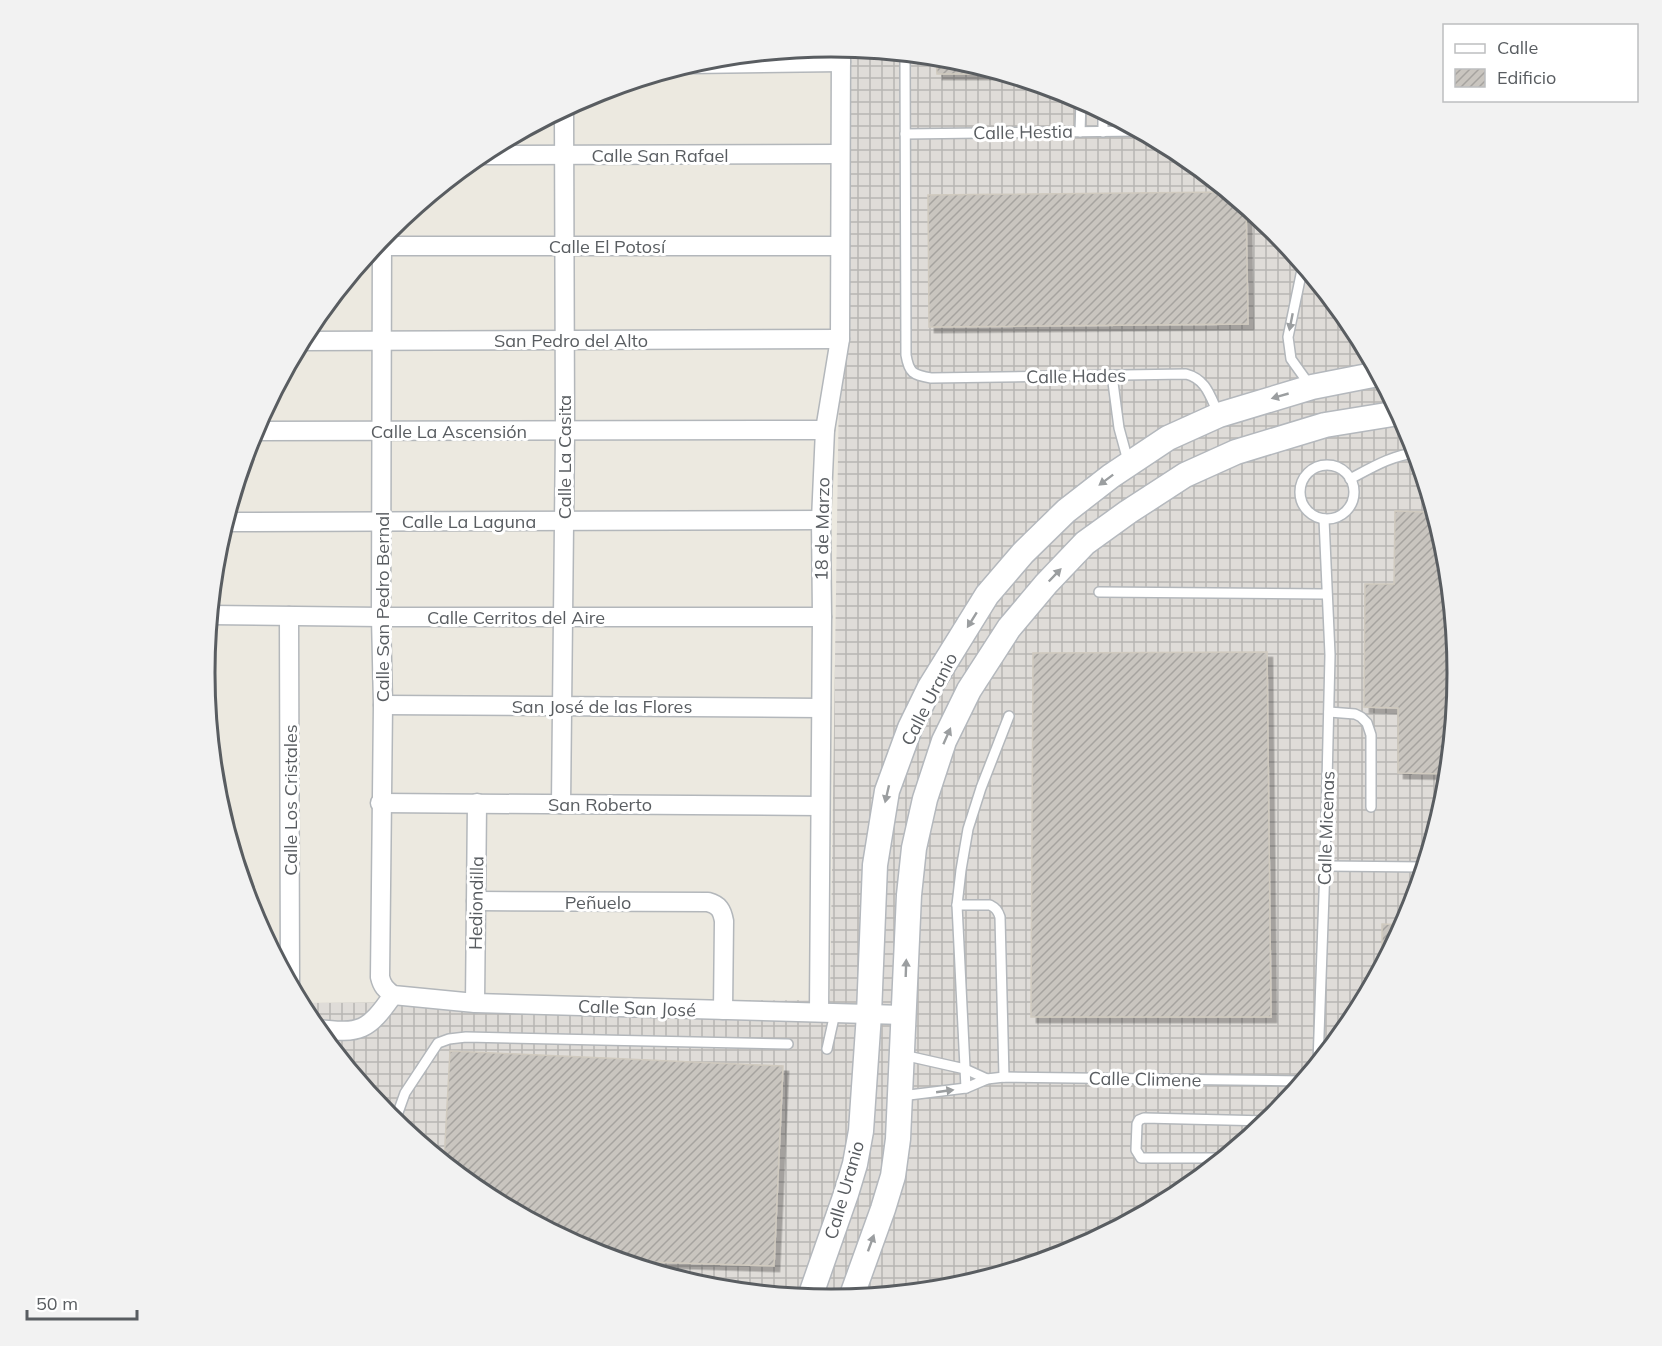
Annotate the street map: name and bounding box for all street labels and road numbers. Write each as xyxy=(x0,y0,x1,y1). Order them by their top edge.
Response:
street label: Calle Hestia xyxy=(973,120,1073,144)
street label: Calle San Rafael xyxy=(591,144,729,167)
street label: Calle El Potosí xyxy=(549,235,667,258)
street label: San Pedro del Alto xyxy=(494,329,648,352)
street label: Calle Hades xyxy=(1026,364,1126,388)
street label: Calle La Casita xyxy=(553,395,576,519)
street label: Calle La Ascensión xyxy=(371,420,527,443)
street label: 18 de Marzo xyxy=(810,477,834,581)
street label: Calle La Laguna xyxy=(402,510,536,533)
street label: Calle San Pedro Bernal xyxy=(371,512,394,702)
street label: Calle Cerritos del Aire xyxy=(427,606,605,629)
street label: Calle Uranio xyxy=(896,649,962,749)
street label: San José de las Flores xyxy=(512,695,692,718)
street label: Calle Los Cristales xyxy=(279,724,302,876)
street label: Calle Micenas xyxy=(1313,770,1339,886)
street label: San Roberto xyxy=(548,793,652,816)
street label: Hediondilla xyxy=(464,856,488,950)
street label: Peñuelo xyxy=(565,891,631,914)
street label: Calle San José xyxy=(578,994,696,1022)
street label: Calle Climene xyxy=(1088,1067,1202,1091)
street label: Calle Uranio xyxy=(819,1138,869,1242)

